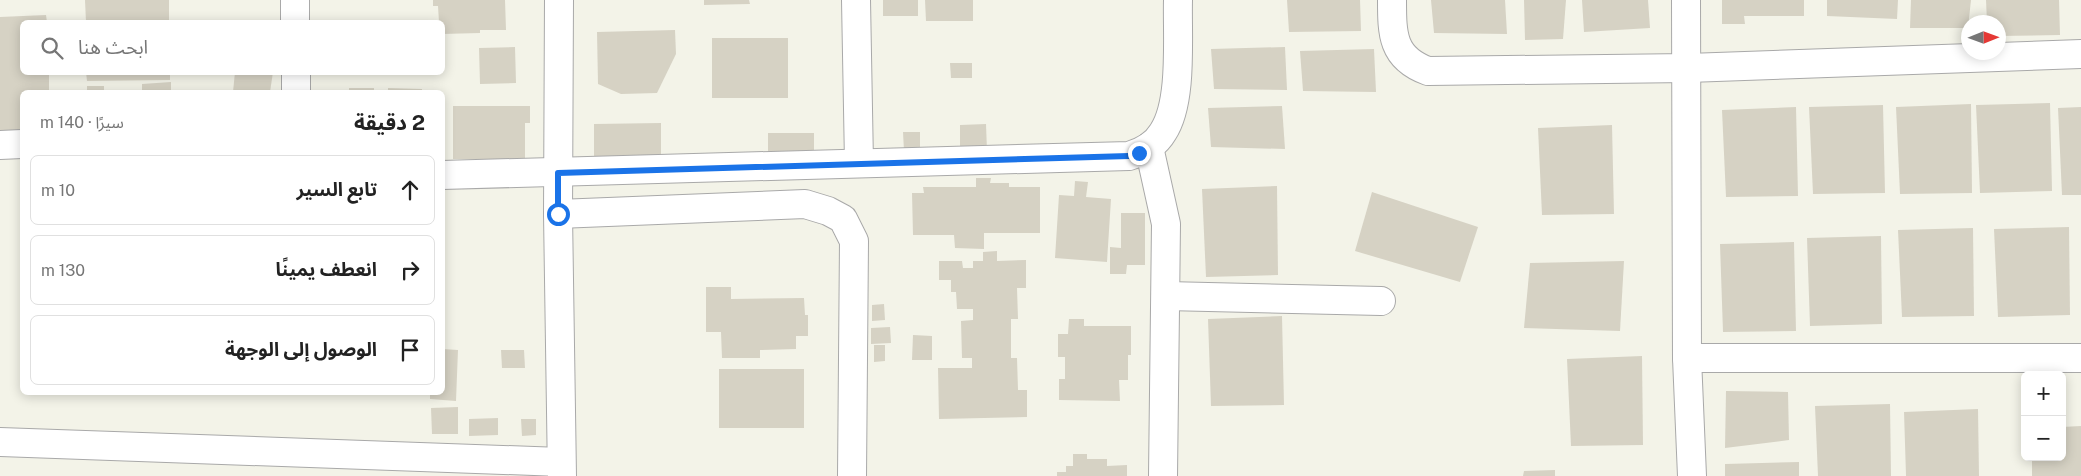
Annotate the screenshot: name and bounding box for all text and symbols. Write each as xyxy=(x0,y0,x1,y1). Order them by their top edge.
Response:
north arrow xyxy=(1961,15,2006,60)
search box xyxy=(20,20,445,75)
icon: search xyxy=(38,34,66,62)
text: ابحث هنا xyxy=(78,36,148,58)
text: 2 دقيقة xyxy=(354,110,425,135)
text: سيرًا · 140 m xyxy=(40,113,124,132)
route end xyxy=(1128,142,1151,165)
icon: ahead xyxy=(396,176,424,204)
text: تابع السير xyxy=(296,178,377,200)
text: 10 m xyxy=(41,181,75,200)
route start xyxy=(547,203,570,226)
icon: right xyxy=(396,256,424,284)
text: انعطف يمينًا xyxy=(276,258,377,280)
text: 130 m xyxy=(41,261,85,280)
icon: arrive xyxy=(396,336,424,364)
text: الوصول إلى الوجهة xyxy=(225,338,377,360)
map controls xyxy=(2021,371,2066,461)
button: + xyxy=(2021,371,2066,416)
button: − xyxy=(2021,416,2066,461)

